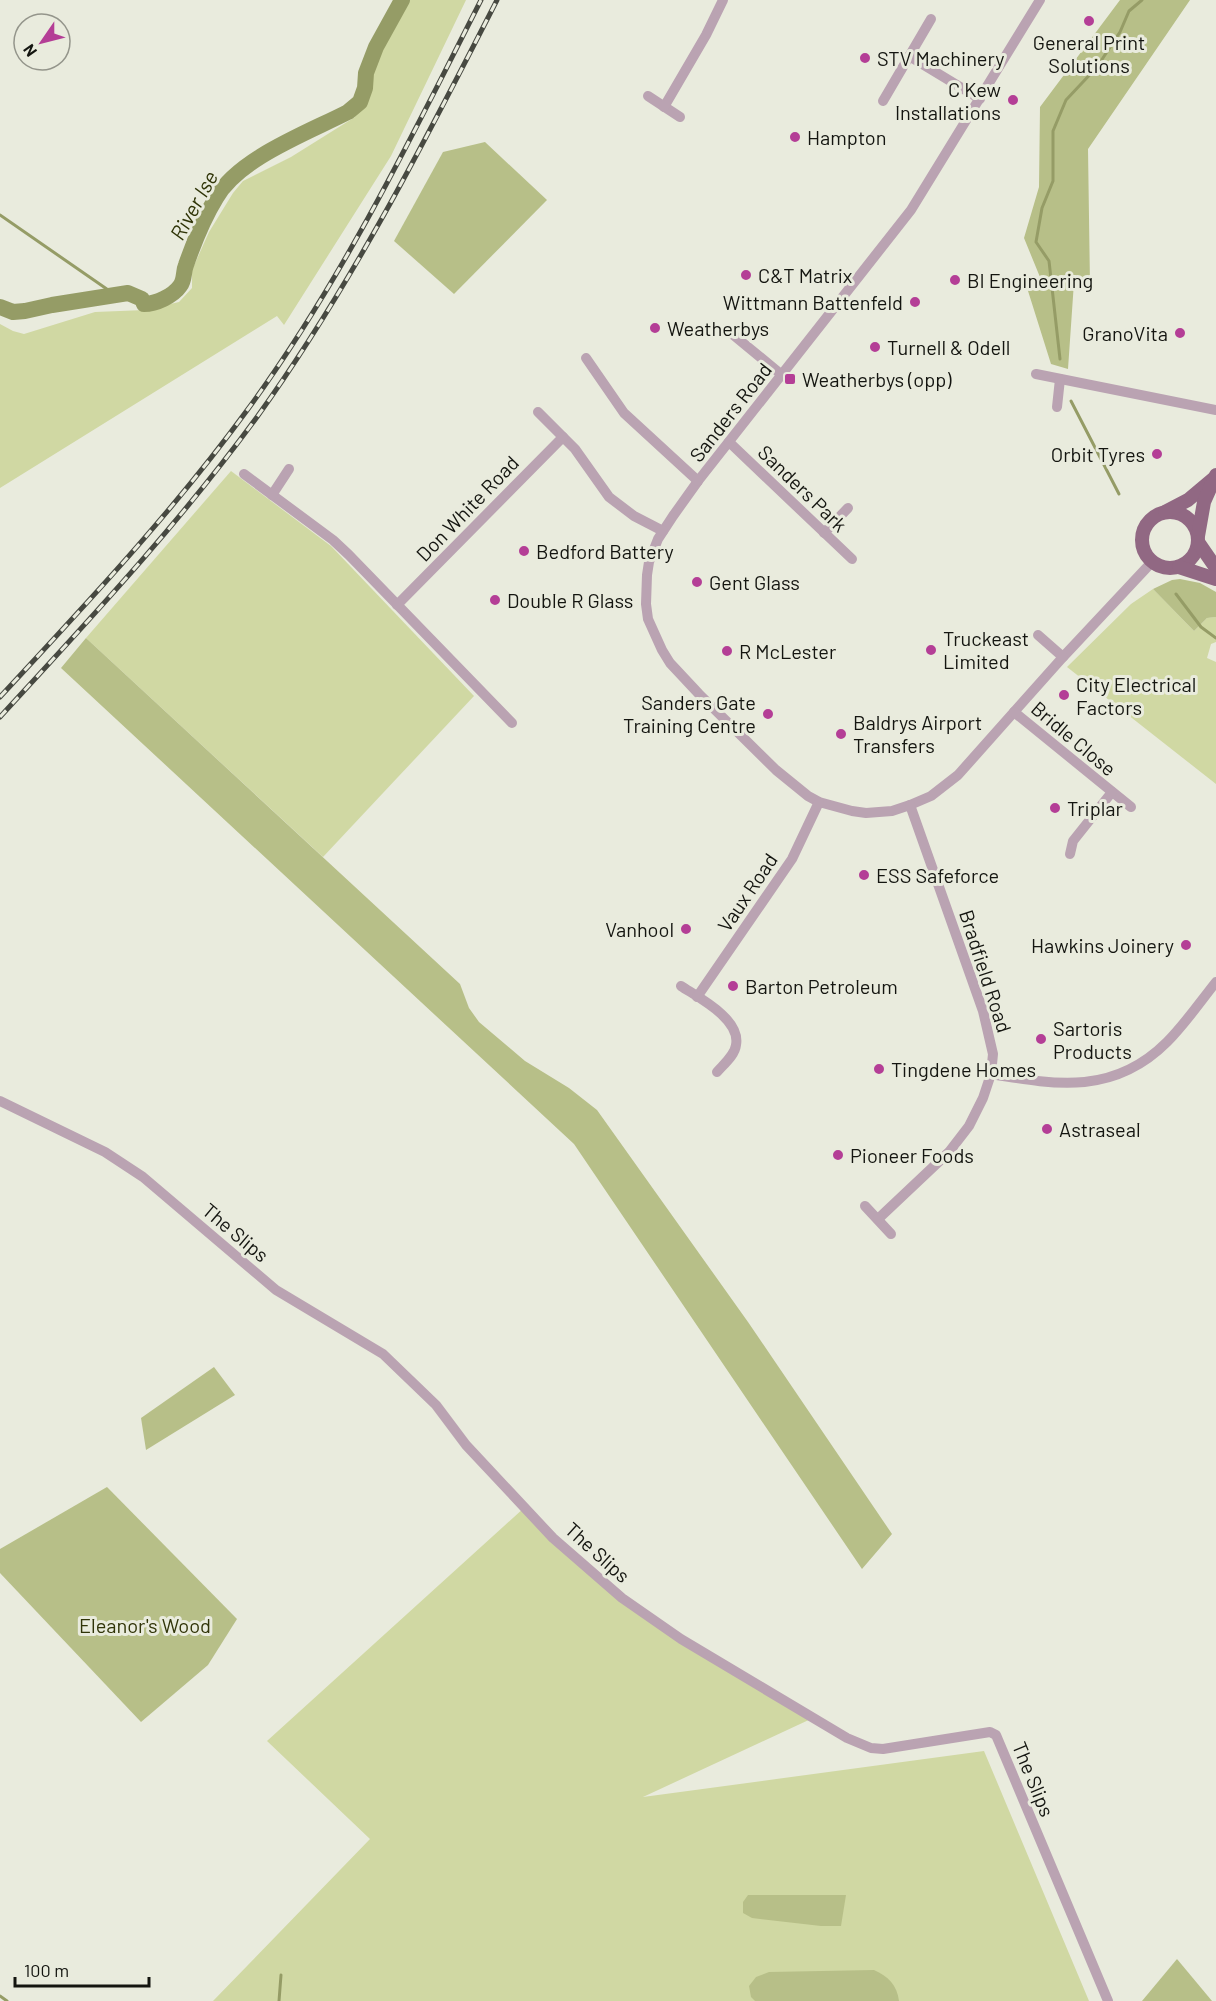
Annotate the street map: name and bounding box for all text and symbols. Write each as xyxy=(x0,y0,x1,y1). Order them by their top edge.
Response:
north arrow xyxy=(12,12,72,72)
marker: General Print Solutions xyxy=(1082,14,1096,28)
place label: General Print Solutions xyxy=(1033,30,1145,77)
text: N xyxy=(18,41,40,61)
place label: STV Machinery xyxy=(877,46,1005,70)
marker: STV Machinery xyxy=(858,51,872,65)
place label: C Kew Installations xyxy=(895,77,1001,124)
marker: C Kew Installations xyxy=(1006,93,1020,107)
place label: Hampton xyxy=(807,125,887,149)
marker: Hampton xyxy=(788,130,802,144)
water label: River Ise xyxy=(164,166,222,244)
place label: C&T Matrix xyxy=(758,263,853,287)
marker: C&T Matrix xyxy=(739,268,753,282)
place label: BI Engineering xyxy=(967,268,1093,292)
marker: BI Engineering xyxy=(948,273,962,287)
place label: Wittmann Battenfeld xyxy=(723,290,903,314)
marker: Wittmann Battenfeld xyxy=(908,295,922,309)
place label: Weatherbys xyxy=(667,316,769,340)
marker: Weatherbys xyxy=(648,321,662,335)
place label: GranoVita xyxy=(1082,321,1168,345)
marker: GranoVita xyxy=(1173,326,1187,340)
place label: Turnell & Odell xyxy=(887,335,1010,359)
marker: Turnell & Odell xyxy=(868,340,882,354)
street label: Sanders Road xyxy=(684,358,776,466)
place label: Weatherbys (opp) xyxy=(802,367,952,391)
marker: Weatherbys (opp) xyxy=(783,372,797,386)
street label: Sanders Park xyxy=(754,440,852,536)
place label: Orbit Tyres xyxy=(1051,442,1145,466)
marker: Orbit Tyres xyxy=(1150,447,1164,461)
street label: Don White Road xyxy=(411,450,523,566)
place label: Bedford Battery xyxy=(536,539,674,563)
marker: Bedford Battery xyxy=(517,544,531,558)
place label: Gent Glass xyxy=(709,570,800,594)
marker: Gent Glass xyxy=(690,575,704,589)
place label: Double R Glass xyxy=(507,588,633,612)
marker: Double R Glass xyxy=(488,593,502,607)
place label: Truckeast Limited xyxy=(943,626,1029,673)
place label: R McLester xyxy=(739,639,836,663)
marker: Truckeast Limited xyxy=(924,643,938,657)
marker: R McLester xyxy=(720,644,734,658)
place label: City Electrical Factors xyxy=(1076,672,1196,719)
marker: City Electrical Factors xyxy=(1057,688,1071,702)
place label: Sanders Gate Training Centre xyxy=(623,690,756,737)
street label: Bridle Close xyxy=(1027,696,1121,780)
marker: Sanders Gate Training Centre xyxy=(761,707,775,721)
place label: Baldrys Airport Transfers xyxy=(853,710,982,757)
marker: Baldrys Airport Transfers xyxy=(834,727,848,741)
place label: Triplar xyxy=(1067,796,1123,820)
marker: Triplar xyxy=(1048,801,1062,815)
street label: Vaux Road xyxy=(712,848,782,936)
place label: ESS Safeforce xyxy=(876,863,999,887)
marker: ESS Safeforce xyxy=(857,868,871,882)
street label: Bradfield Road xyxy=(955,907,1017,1035)
place label: Vanhool xyxy=(605,917,674,941)
marker: Vanhool xyxy=(679,922,693,936)
place label: Hawkins Joinery xyxy=(1031,933,1174,957)
marker: Hawkins Joinery xyxy=(1179,938,1193,952)
place label: Barton Petroleum xyxy=(745,974,898,998)
marker: Barton Petroleum xyxy=(726,979,740,993)
place label: Sartoris Products xyxy=(1053,1016,1132,1063)
marker: Sartoris Products xyxy=(1034,1032,1048,1046)
place label: Tingdene Homes xyxy=(891,1057,1036,1081)
marker: Tingdene Homes xyxy=(872,1062,886,1076)
place label: Astraseal xyxy=(1059,1117,1140,1141)
marker: Astraseal xyxy=(1040,1122,1054,1136)
place label: Pioneer Foods xyxy=(850,1143,974,1167)
marker: Pioneer Foods xyxy=(831,1148,845,1162)
street label: The Slips xyxy=(198,1198,274,1266)
street label: The Slips xyxy=(561,1517,635,1587)
park label: Eleanor's Wood xyxy=(79,1613,211,1637)
street label: The Slips xyxy=(1008,1738,1060,1820)
scale bar xyxy=(15,1950,148,1988)
text: 100 m xyxy=(24,1959,69,1981)

